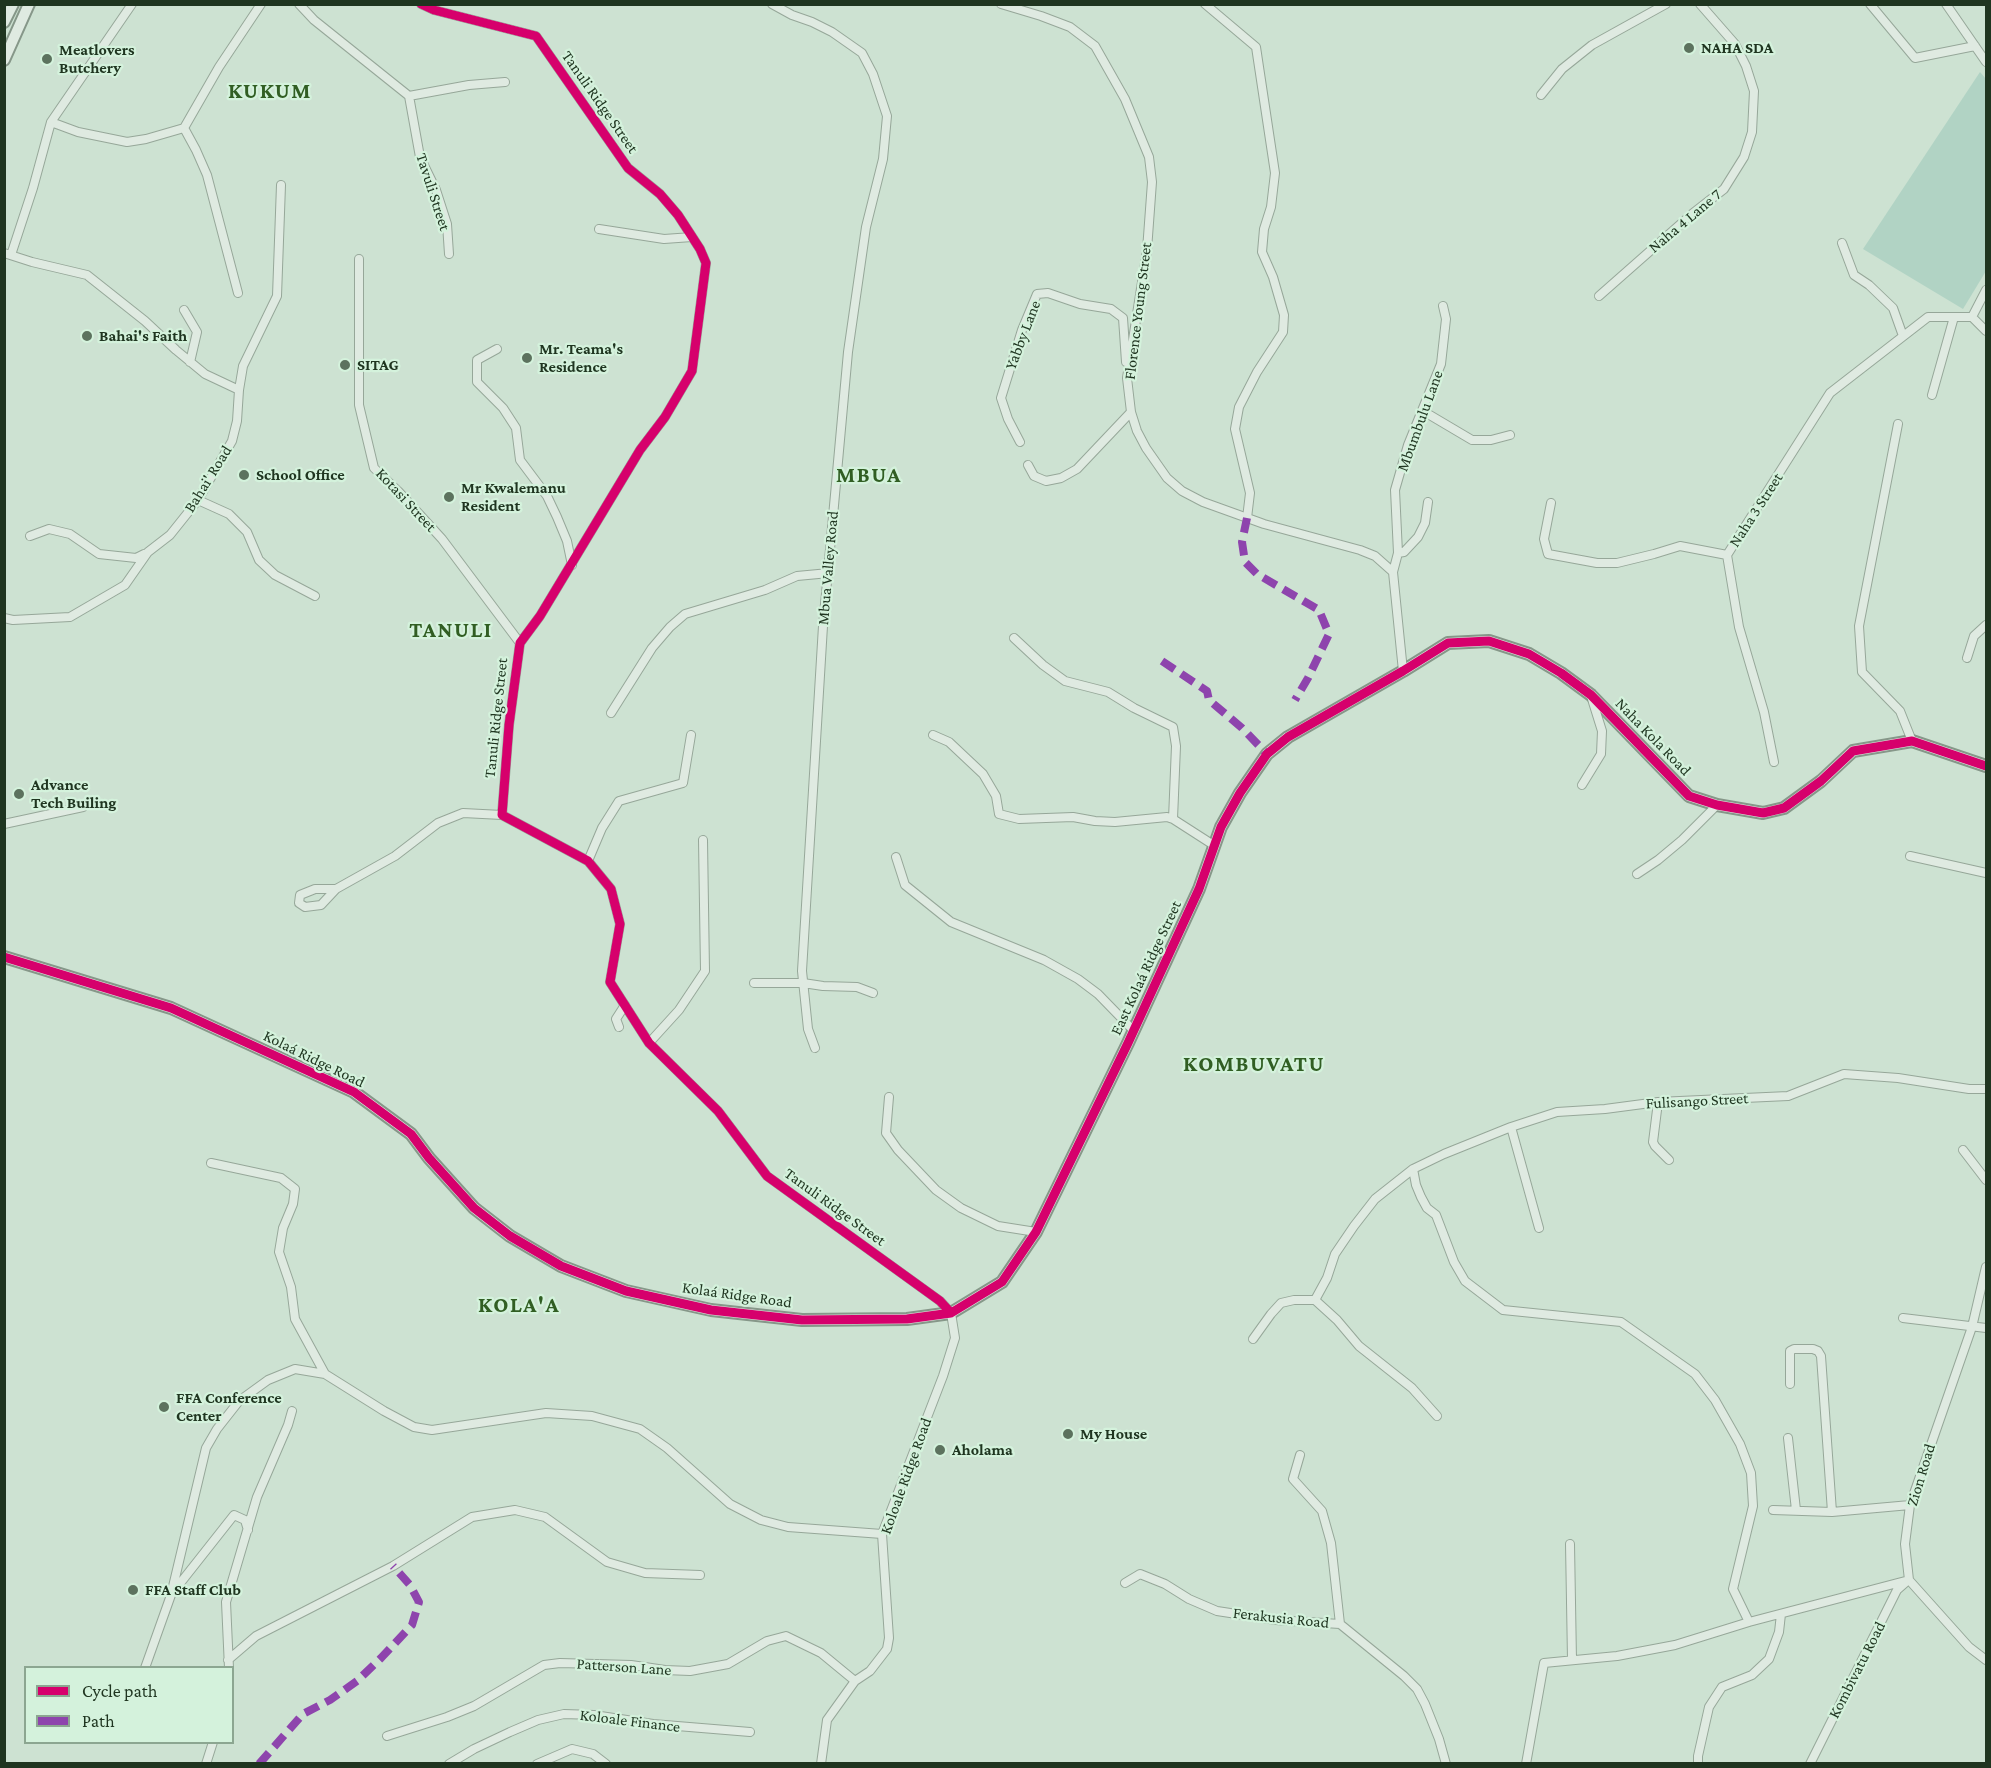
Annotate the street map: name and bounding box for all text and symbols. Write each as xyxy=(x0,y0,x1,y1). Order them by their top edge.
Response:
place label: NAHA SDA xyxy=(1701,38,1773,58)
place label: Meatlovers Butchery xyxy=(59,40,134,78)
marker: NAHA SDA xyxy=(1682,41,1696,55)
street label: Tanuli Ridge Street xyxy=(558,47,642,157)
marker: Meatlovers Butchery xyxy=(40,52,54,66)
district label: KUKUM xyxy=(228,78,312,104)
street label: Tavuli Street xyxy=(411,151,455,233)
street label: Naha 4 Lane 7 xyxy=(1645,185,1725,257)
street label: Florence Young Street xyxy=(1120,241,1156,381)
street label: Yabby Lane xyxy=(1001,298,1045,372)
place label: Bahai's Faith xyxy=(99,326,187,346)
marker: Bahai's Faith xyxy=(80,329,94,343)
place label: Mr. Teama's Residence xyxy=(539,339,623,377)
marker: Mr. Teama's Residence xyxy=(520,351,534,365)
place label: SITAG xyxy=(357,355,399,375)
marker: SITAG xyxy=(338,358,352,372)
street label: Mbumbulu Lane xyxy=(1393,368,1447,474)
street label: Bahai' Road xyxy=(180,442,236,516)
district label: MBUA xyxy=(836,462,902,488)
street label: Kotasi Street xyxy=(372,464,440,536)
place label: School Office xyxy=(256,465,345,485)
marker: School Office xyxy=(237,468,251,482)
street label: Naha 3 Street xyxy=(1725,469,1787,551)
place label: Mr Kwalemanu Resident xyxy=(461,478,566,516)
marker: Mr Kwalemanu Resident xyxy=(442,490,456,504)
street label: Mbua Valley Road xyxy=(813,510,843,626)
district label: TANULI xyxy=(409,617,493,643)
street label: Tanuli Ridge Street xyxy=(480,657,512,779)
street label: Naha Kola Road xyxy=(1611,694,1695,780)
place label: Advance Tech Builing xyxy=(31,775,116,813)
marker: Advance Tech Builing xyxy=(12,787,26,801)
street label: East Kolaá Ridge Street xyxy=(1106,898,1186,1038)
street label: Kolaá Ridge Road xyxy=(260,1026,368,1092)
district label: KOMBUVATU xyxy=(1183,1051,1325,1077)
street label: Fulisango Street xyxy=(1645,1089,1749,1113)
street label: Tanuli Ridge Street xyxy=(781,1164,889,1250)
street label: Kolaá Ridge Road xyxy=(681,1278,793,1312)
district label: KOLA'A xyxy=(478,1292,560,1318)
place label: FFA Conference Center xyxy=(176,1388,282,1426)
marker: FFA Conference Center xyxy=(157,1400,171,1414)
street label: Koloale Ridge Road xyxy=(876,1415,936,1537)
place label: My House xyxy=(1080,1424,1147,1444)
marker: My House xyxy=(1061,1427,1075,1441)
place label: Aholama xyxy=(952,1440,1013,1460)
street label: Zion Road xyxy=(1902,1441,1940,1509)
marker: Aholama xyxy=(933,1443,947,1457)
place label: FFA Staff Club xyxy=(145,1580,241,1600)
marker: FFA Staff Club xyxy=(126,1583,140,1597)
street label: Ferakusia Road xyxy=(1232,1603,1330,1633)
street label: Kombivatu Road xyxy=(1824,1618,1890,1722)
street label: Patterson Lane xyxy=(576,1654,672,1680)
legend xyxy=(24,1666,234,1744)
text: Cycle path xyxy=(82,1681,157,1701)
street label: Koloale Finance xyxy=(579,1705,681,1737)
text: Path xyxy=(82,1711,115,1731)

